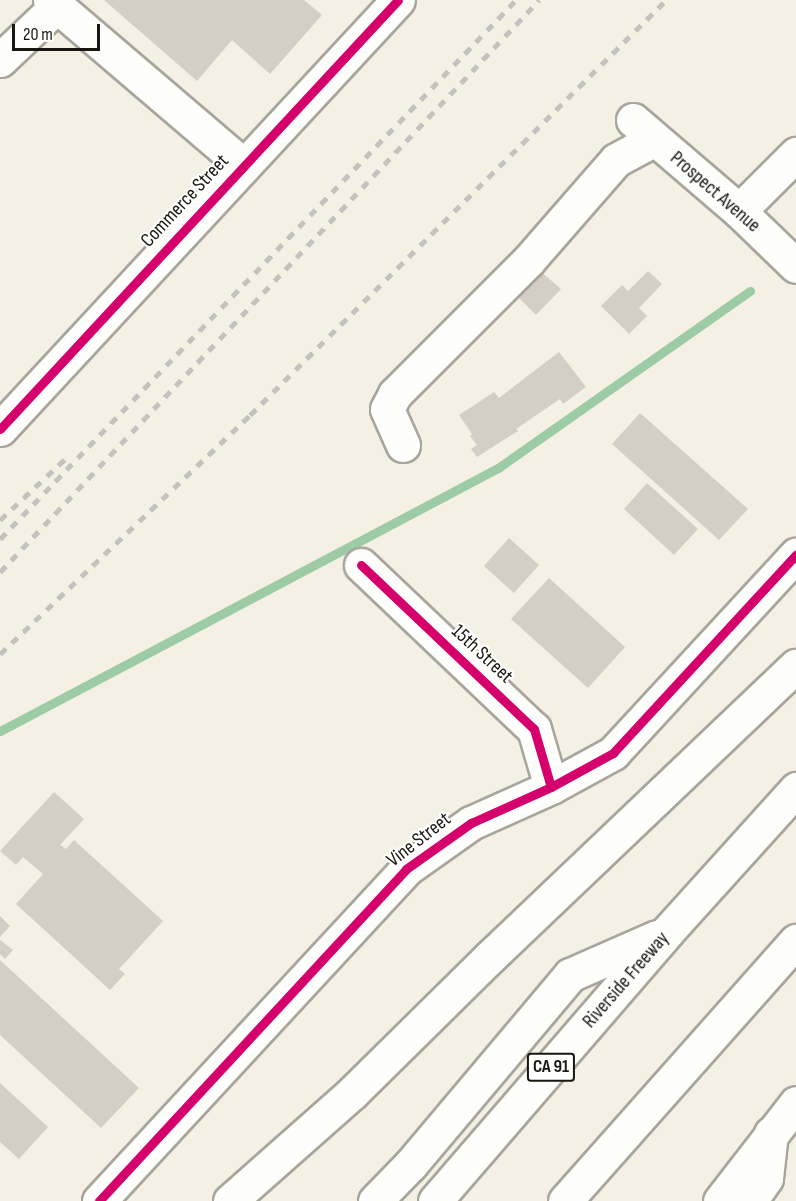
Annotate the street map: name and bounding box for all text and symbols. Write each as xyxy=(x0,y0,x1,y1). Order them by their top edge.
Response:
scale bar xyxy=(15,12,104,50)
text: 20 m xyxy=(23,24,53,45)
street label: Prospect Avenue xyxy=(665,146,765,238)
street label: Commerce Street xyxy=(136,150,234,252)
street label: 15th Street xyxy=(446,620,518,688)
street label: Vine Street xyxy=(382,808,456,872)
street label: Riverside Freeway xyxy=(578,927,674,1033)
road number: CA 91 xyxy=(526,1052,576,1082)

